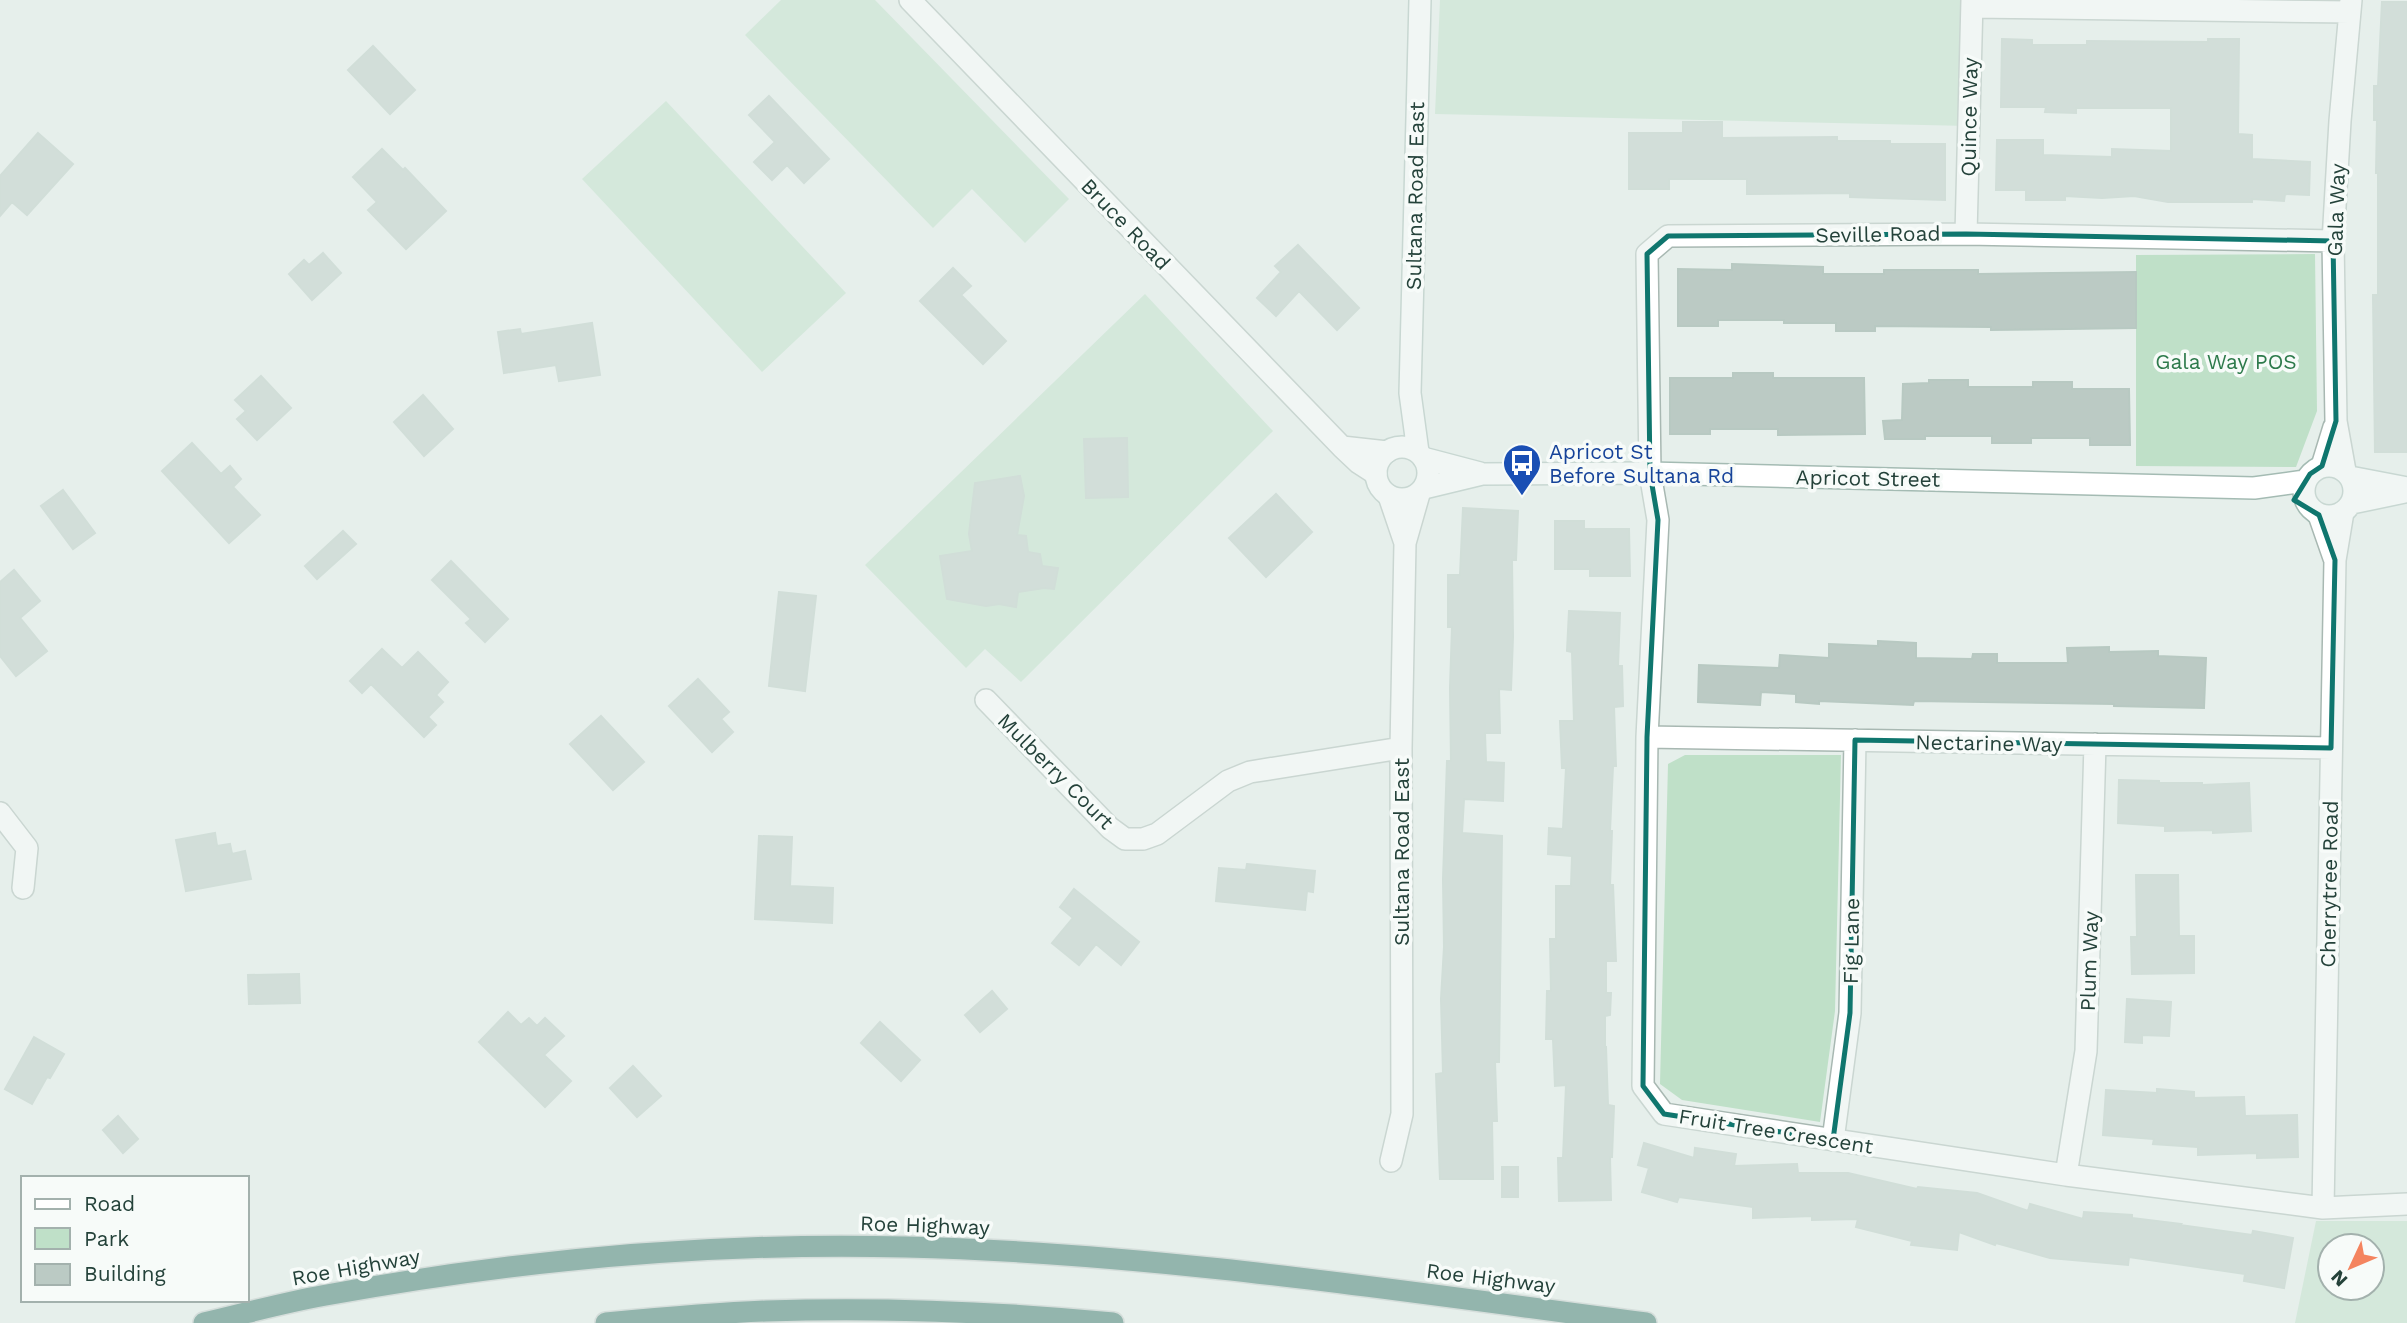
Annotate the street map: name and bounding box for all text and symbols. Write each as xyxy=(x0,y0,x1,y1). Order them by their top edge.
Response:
street label: Quince Way xyxy=(1955,57,1983,177)
street label: Sultana Road East xyxy=(1401,102,1429,290)
street label: Gala Way xyxy=(2322,163,2350,257)
street label: Bruce Road xyxy=(1076,173,1176,275)
street label: Seville Road xyxy=(1815,220,1941,248)
park label: Gala Way POS xyxy=(2155,349,2297,374)
place label: Apricot St Before Sultana Rd xyxy=(1549,439,1734,488)
bus stop icon: Apricot St Before Sultana Rd xyxy=(1501,442,1543,497)
street label: Apricot Street xyxy=(1796,464,1941,492)
street label: Mulberry Court xyxy=(993,708,1119,834)
street label: Nectarine Way xyxy=(1915,729,2063,757)
street label: Sultana Road East xyxy=(1389,758,1414,946)
street label: Cherrytree Road xyxy=(2315,800,2343,968)
street label: Fig Lane xyxy=(1838,898,1864,984)
street label: Plum Way xyxy=(2075,910,2103,1012)
street label: Fruit Tree Crescent xyxy=(1677,1103,1875,1159)
legend xyxy=(21,1176,248,1302)
text: Road xyxy=(84,1191,135,1216)
street label: Roe Highway xyxy=(860,1210,991,1240)
text: Park xyxy=(84,1226,129,1251)
north arrow xyxy=(2316,1232,2386,1302)
street label: Roe Highway xyxy=(290,1243,422,1291)
street label: Roe Highway xyxy=(1425,1258,1557,1298)
text: Building xyxy=(84,1261,166,1286)
text: N xyxy=(2326,1265,2352,1292)

